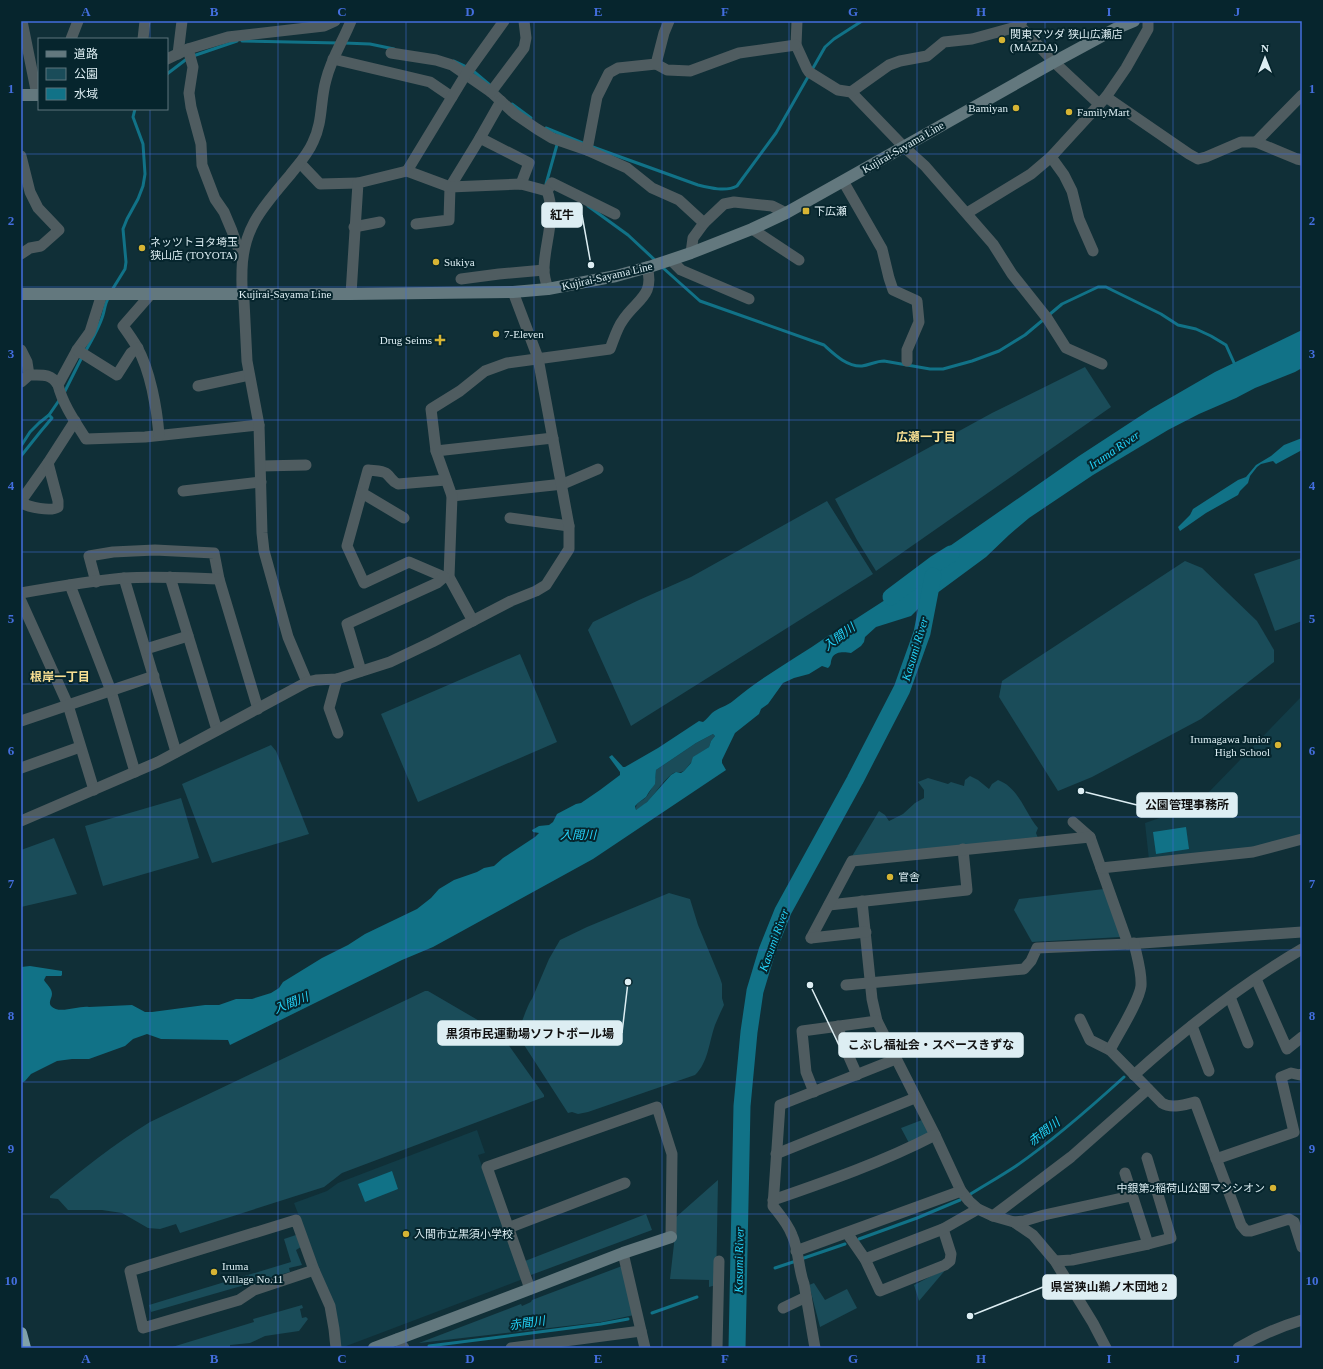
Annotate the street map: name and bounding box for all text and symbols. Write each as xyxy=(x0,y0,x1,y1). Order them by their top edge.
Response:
text: A xyxy=(81,4,91,19)
text: B xyxy=(210,4,219,19)
text: C xyxy=(337,4,347,19)
text: D xyxy=(465,4,475,19)
text: E xyxy=(594,4,602,19)
text: F xyxy=(721,4,729,19)
text: G xyxy=(848,4,858,19)
text: H xyxy=(976,4,986,19)
text: I xyxy=(1106,4,1112,19)
text: J xyxy=(1234,4,1241,19)
place label: 関東マツダ 狭山広瀬店 (MAZDA) xyxy=(1010,28,1123,54)
marker: 関東マツダ 狭山広瀬店 (MAZDA) xyxy=(997,35,1007,45)
legend xyxy=(38,38,168,110)
north arrow xyxy=(1245,38,1285,78)
text: N xyxy=(1261,42,1269,54)
text: 道路 xyxy=(74,47,98,61)
text: 公園 xyxy=(74,67,98,81)
text: 1 xyxy=(8,81,14,96)
text: 1 xyxy=(1309,81,1315,96)
text: 水域 xyxy=(74,87,98,101)
place label: Bamiyan xyxy=(968,102,1008,114)
marker: Bamiyan xyxy=(1011,103,1021,113)
place label: FamilyMart xyxy=(1077,106,1130,118)
marker: FamilyMart xyxy=(1064,107,1074,117)
street label: Kujirai-Sayama Line xyxy=(860,119,946,175)
callout: 紅牛 xyxy=(542,203,582,227)
place label: 下広瀬 xyxy=(814,205,847,217)
marker: 下広瀬 xyxy=(801,206,811,216)
text: 紅牛 xyxy=(550,208,574,222)
text: 2 xyxy=(8,213,14,228)
text: 2 xyxy=(1309,213,1315,228)
place label: ネッツトヨタ埼玉 狭山店 (TOYOTA) xyxy=(150,236,238,262)
marker: ネッツトヨタ埼玉 狭山店 (TOYOTA) xyxy=(137,243,147,253)
place label: Sukiya xyxy=(444,256,475,268)
marker: Sukiya xyxy=(431,257,441,267)
street label: Kujirai-Sayama Line xyxy=(561,260,654,292)
street label: Kujirai-Sayama Line xyxy=(239,288,331,300)
place label: 7-Eleven xyxy=(504,328,544,340)
marker: 7-Eleven xyxy=(491,329,501,339)
place label: Drug Seims xyxy=(380,334,432,346)
marker: Drug Seims xyxy=(435,335,445,345)
text: 3 xyxy=(8,346,15,361)
text: 3 xyxy=(1309,346,1316,361)
water label: Iruma River xyxy=(1085,428,1142,473)
district label: 広瀬一丁目 xyxy=(896,430,956,444)
text: 4 xyxy=(8,478,15,493)
text: 4 xyxy=(1309,478,1316,493)
text: 5 xyxy=(8,611,15,626)
text: 5 xyxy=(1309,611,1316,626)
water label: Kasumi River xyxy=(898,615,931,683)
water label: 入間川 xyxy=(820,619,859,653)
district label: 根岸一丁目 xyxy=(30,670,90,684)
place label: Irumagawa Junior High School xyxy=(1190,733,1270,758)
marker: Irumagawa Junior High School xyxy=(1273,740,1283,750)
text: 6 xyxy=(8,743,15,758)
text: 6 xyxy=(1309,743,1316,758)
callout: 公園管理事務所 xyxy=(1137,793,1237,817)
text: 公園管理事務所 xyxy=(1145,798,1229,812)
water label: 入間川 xyxy=(560,828,598,842)
place label: 官舎 xyxy=(898,871,920,883)
marker: 官舎 xyxy=(885,872,895,882)
text: 7 xyxy=(8,876,15,891)
text: 7 xyxy=(1309,876,1316,891)
water label: Kasumi River xyxy=(756,906,792,974)
water label: 入間川 xyxy=(272,989,312,1016)
text: 8 xyxy=(8,1008,15,1023)
text: 8 xyxy=(1309,1008,1316,1023)
callout: 黒須市民運動場ソフトボール場 xyxy=(438,1021,622,1045)
text: 黒須市民運動場ソフトボール場 xyxy=(446,1027,614,1041)
callout: こぶし福祉会・スペースきずな xyxy=(839,1033,1023,1057)
text: こぶし福祉会・スペースきずな xyxy=(848,1038,1014,1052)
water label: 赤間川 xyxy=(1026,1114,1064,1149)
text: 9 xyxy=(8,1141,15,1156)
text: 9 xyxy=(1309,1141,1316,1156)
place label: 中銀第2稲荷山公園マンシオン xyxy=(1117,1182,1265,1194)
marker: 中銀第2稲荷山公園マンシオン xyxy=(1268,1183,1278,1193)
water label: Kasumi River xyxy=(731,1227,747,1294)
place label: 入間市立黒須小学校 xyxy=(414,1228,513,1240)
marker: 入間市立黒須小学校 xyxy=(401,1229,411,1239)
place label: Iruma Village No.11 xyxy=(222,1260,283,1285)
marker: Iruma Village No.11 xyxy=(209,1267,219,1277)
text: 10 xyxy=(5,1273,18,1288)
text: 10 xyxy=(1306,1273,1319,1288)
callout: 県営狭山鵜ノ木団地 2 xyxy=(1043,1275,1176,1299)
text: 県営狭山鵜ノ木団地 2 xyxy=(1050,1280,1168,1294)
water label: 赤間川 xyxy=(508,1313,548,1332)
text: A xyxy=(81,1351,91,1366)
text: B xyxy=(210,1351,219,1366)
text: C xyxy=(337,1351,347,1366)
text: D xyxy=(465,1351,475,1366)
text: E xyxy=(594,1351,602,1366)
text: F xyxy=(721,1351,729,1366)
text: G xyxy=(848,1351,858,1366)
text: H xyxy=(976,1351,986,1366)
text: I xyxy=(1106,1351,1112,1366)
text: J xyxy=(1234,1351,1241,1366)

